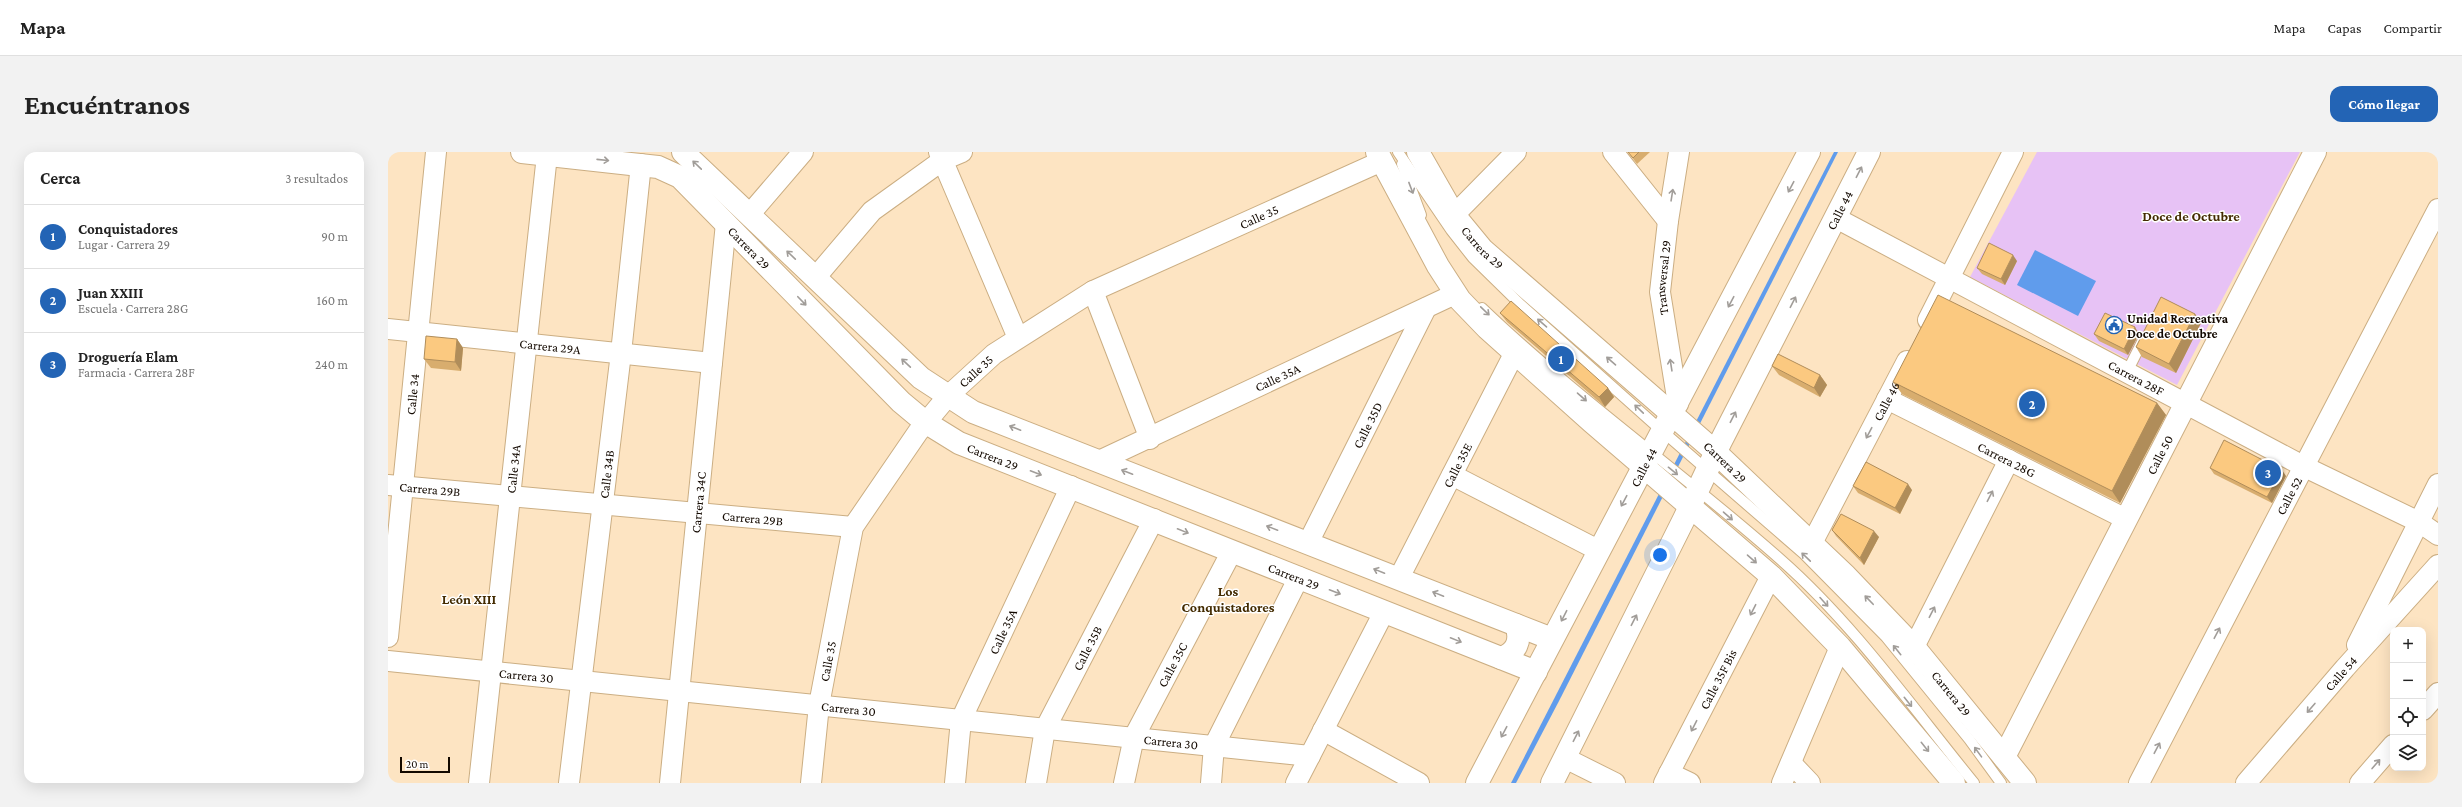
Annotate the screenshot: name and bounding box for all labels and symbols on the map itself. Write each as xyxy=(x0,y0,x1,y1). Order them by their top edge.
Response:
one-way arrow xyxy=(596,156,609,164)
one-way arrow xyxy=(692,160,702,170)
one-way arrow xyxy=(1856,167,1863,179)
one-way arrow xyxy=(1787,180,1795,192)
one-way arrow xyxy=(1408,182,1416,194)
street label: Calle 44 xyxy=(1823,188,1856,232)
one-way arrow xyxy=(1668,189,1676,202)
street label: Calle 35 xyxy=(1237,201,1281,232)
district label: Doce de Octubre xyxy=(2142,208,2240,224)
street label: Carrera 29 xyxy=(725,223,774,272)
street label: Carrera 29 xyxy=(1459,223,1507,272)
street label: Transversal 29 xyxy=(1652,239,1673,316)
one-way arrow xyxy=(786,250,796,260)
one-way arrow xyxy=(797,296,807,306)
one-way arrow xyxy=(1727,296,1734,308)
one-way arrow xyxy=(1789,296,1797,308)
one-way arrow xyxy=(1480,306,1490,315)
place label: Unidad Recreativa Doce de Octubre xyxy=(2127,311,2229,341)
public building icon: Unidad Recreativa Doce de Octubre xyxy=(2104,315,2124,335)
one-way arrow xyxy=(1537,318,1547,327)
street label: Carrera 29A xyxy=(519,335,582,357)
pin: 1 xyxy=(1548,344,1574,374)
street label: Calle 35 xyxy=(955,351,996,390)
one-way arrow xyxy=(1606,356,1617,365)
street label: Carrera 28F xyxy=(2106,357,2167,399)
one-way arrow xyxy=(901,358,911,368)
one-way arrow xyxy=(1667,359,1675,372)
street label: Calle 35A xyxy=(1252,360,1303,394)
street label: Calle 34 xyxy=(403,372,422,416)
street label: Calle 46 xyxy=(1870,379,1902,423)
pin: 2 xyxy=(2019,389,2045,419)
one-way arrow xyxy=(1577,392,1588,401)
street label: Calle 35D xyxy=(1349,399,1385,451)
one-way arrow xyxy=(1634,404,1644,414)
one-way arrow xyxy=(1730,411,1737,423)
one-way arrow xyxy=(1010,424,1022,432)
one-way arrow xyxy=(1865,427,1873,439)
street label: Calle 50 xyxy=(2143,432,2176,477)
street label: Carrera 29 xyxy=(1701,438,1750,486)
street label: Carrera 28G xyxy=(1975,438,2038,480)
street label: Carrera 29 xyxy=(965,440,1021,473)
street label: Calle 35E xyxy=(1439,440,1475,490)
street label: Calle 34A xyxy=(503,443,523,494)
street label: Calle 44 xyxy=(1627,445,1660,489)
street label: Calle 34B xyxy=(596,449,617,499)
pin: 3 xyxy=(2255,458,2281,488)
one-way arrow xyxy=(1667,466,1678,475)
one-way arrow xyxy=(1121,467,1133,475)
one-way arrow xyxy=(1030,469,1042,477)
street label: Carrera 34C xyxy=(688,471,709,534)
street label: Calle 52 xyxy=(2273,474,2305,517)
street label: Carrera 29B xyxy=(399,479,461,499)
one-way arrow xyxy=(1987,490,1995,502)
one-way arrow xyxy=(1620,495,1627,507)
street label: Carrera 29B xyxy=(721,508,784,528)
one-way arrow xyxy=(1722,511,1733,520)
one-way arrow xyxy=(1267,524,1279,532)
one-way arrow xyxy=(1177,527,1189,535)
your location xyxy=(1650,545,1670,565)
one-way arrow xyxy=(1801,552,1811,562)
one-way arrow xyxy=(1747,554,1757,563)
street label: Carrera 29 xyxy=(1266,559,1322,593)
one-way arrow xyxy=(1374,566,1386,574)
district label: Los Conquistadores xyxy=(1181,583,1275,615)
one-way arrow xyxy=(1329,588,1341,596)
one-way arrow xyxy=(1432,589,1444,597)
district label: León XIII xyxy=(442,591,497,607)
one-way arrow xyxy=(1864,595,1874,605)
one-way arrow xyxy=(1820,597,1829,607)
one-way arrow xyxy=(1749,604,1757,616)
street label: Calle 35A xyxy=(986,606,1020,657)
one-way arrow xyxy=(1929,606,1936,618)
one-way arrow xyxy=(1560,610,1567,622)
one-way arrow xyxy=(1631,614,1638,626)
street label: Calle 35B xyxy=(1069,623,1105,673)
one-way arrow xyxy=(2214,627,2222,639)
one-way arrow xyxy=(1449,637,1461,645)
street label: Calle 35C xyxy=(1154,639,1190,690)
street label: Calle 35 xyxy=(816,640,839,683)
one-way arrow xyxy=(1892,645,1901,656)
street label: Calle 35F Bis xyxy=(1696,647,1739,712)
street label: Calle 54 xyxy=(2321,652,2360,694)
street label: Carrera 30 xyxy=(498,665,554,686)
street label: Carrera 29 xyxy=(1929,668,1975,719)
one-way arrow xyxy=(1903,696,1912,707)
street label: Carrera 30 xyxy=(821,698,877,719)
one-way arrow xyxy=(2306,702,2315,713)
one-way arrow xyxy=(1690,720,1697,732)
one-way arrow xyxy=(1500,725,1507,737)
one-way arrow xyxy=(1573,730,1580,742)
street label: Carrera 30 xyxy=(1143,731,1199,752)
one-way arrow xyxy=(1920,742,1929,752)
one-way arrow xyxy=(2154,743,2161,755)
one-way arrow xyxy=(1974,746,1982,757)
scale bar xyxy=(400,755,450,774)
one-way arrow xyxy=(2372,759,2381,769)

